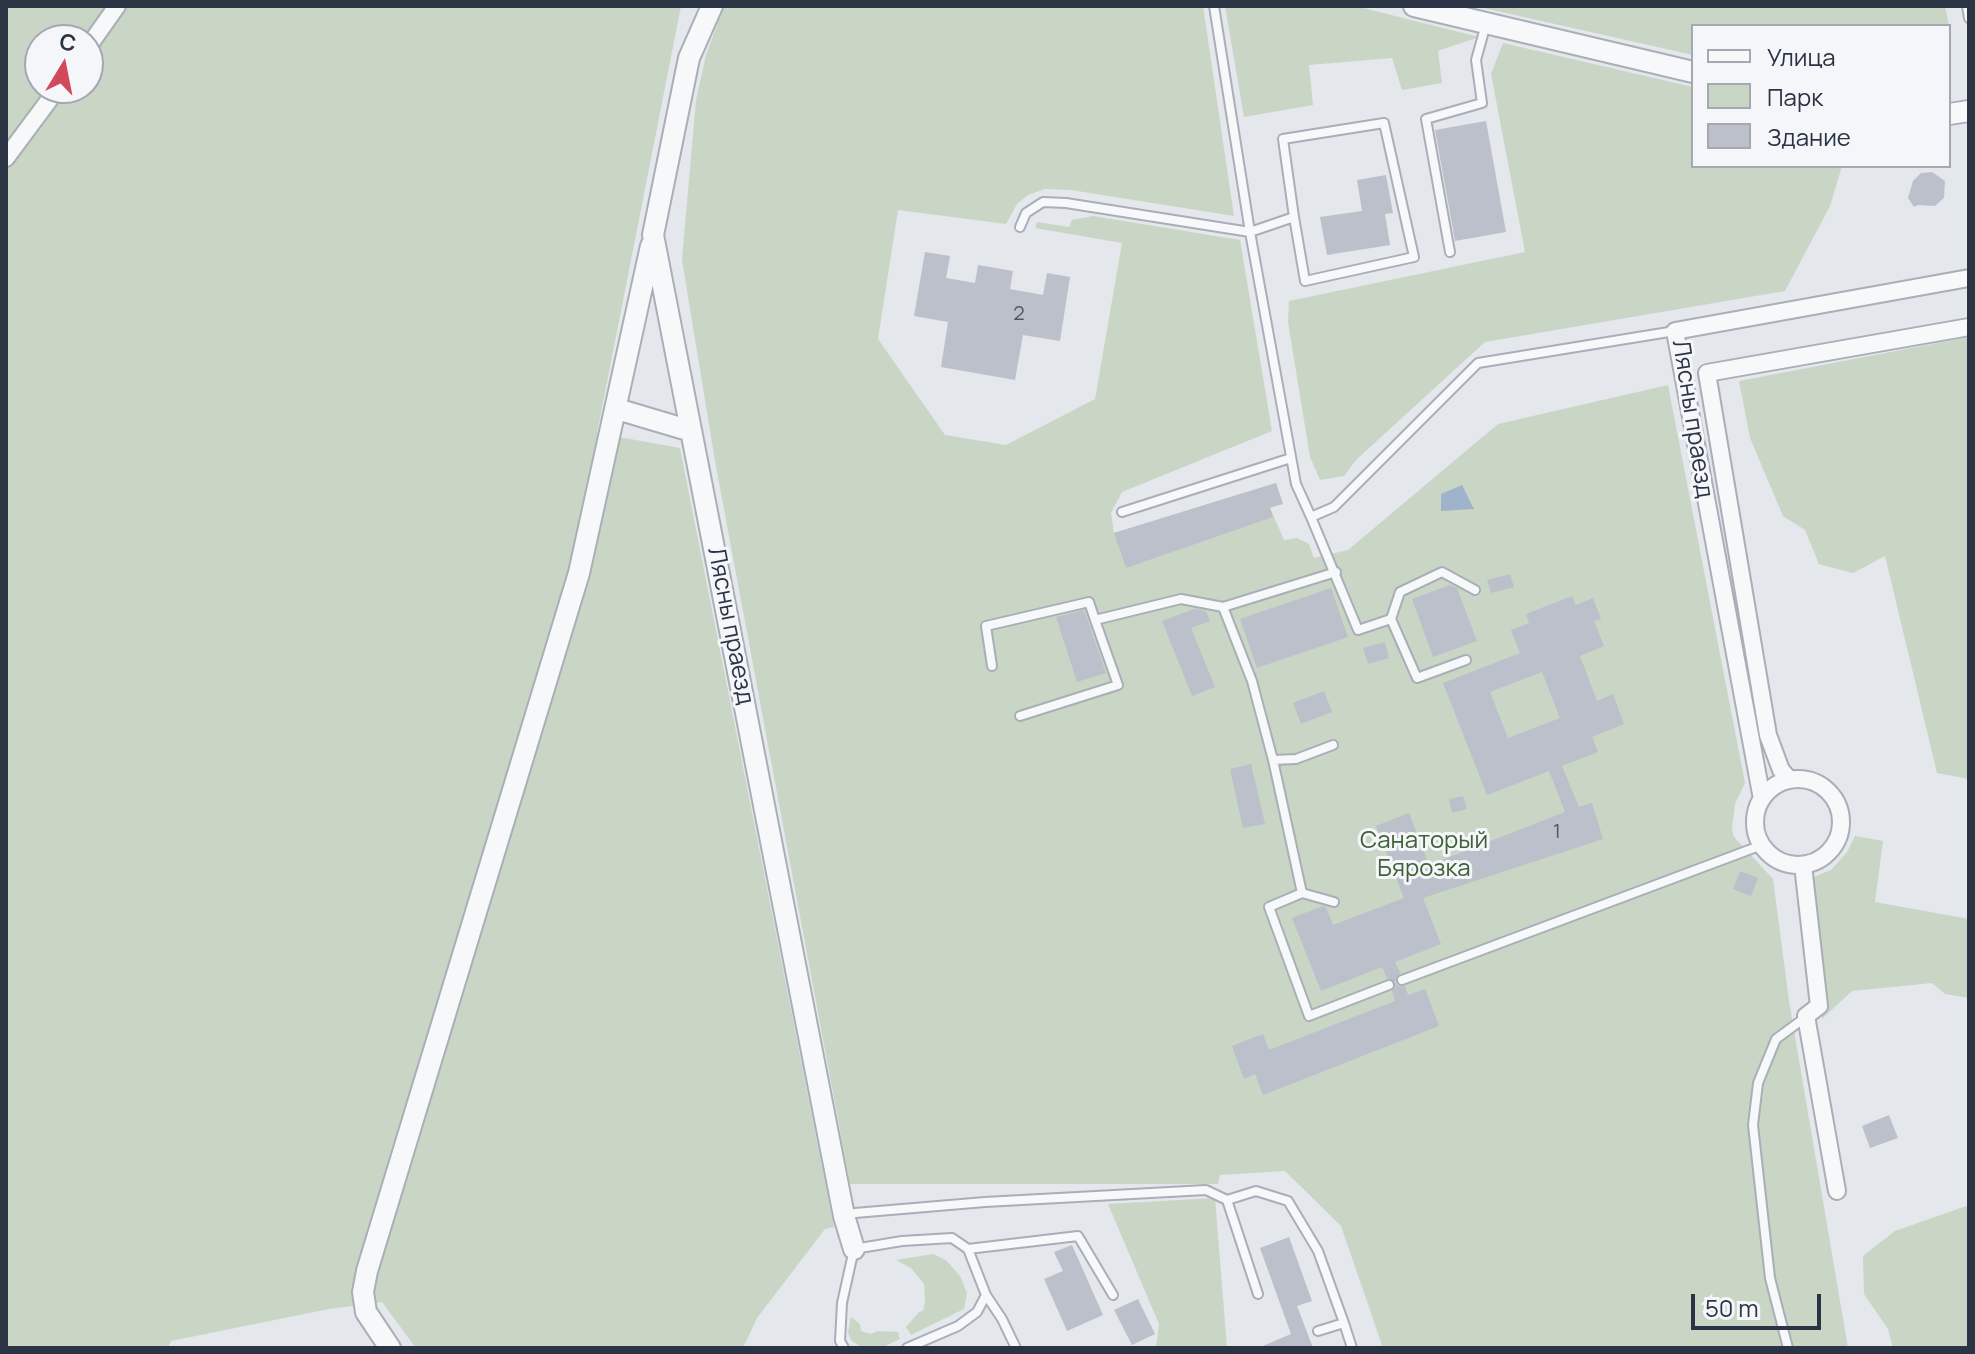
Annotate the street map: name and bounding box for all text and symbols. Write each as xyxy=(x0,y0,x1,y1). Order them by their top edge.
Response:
north arrow xyxy=(24,24,104,104)
legend xyxy=(1691,24,1951,168)
text: С xyxy=(57,26,78,59)
text: Улица xyxy=(1767,40,1836,73)
text: Парк xyxy=(1767,80,1823,113)
text: Здание xyxy=(1767,120,1851,153)
house number: 2 xyxy=(1013,302,1025,326)
street label: Лясны праезд xyxy=(1665,338,1719,500)
street label: Лясны праезд xyxy=(701,545,759,707)
house number: 1 xyxy=(1553,820,1561,844)
park label: Санаторый Бярозка xyxy=(1360,827,1488,883)
scale bar xyxy=(1695,1278,1825,1328)
text: 50 m xyxy=(1705,1291,1759,1324)

